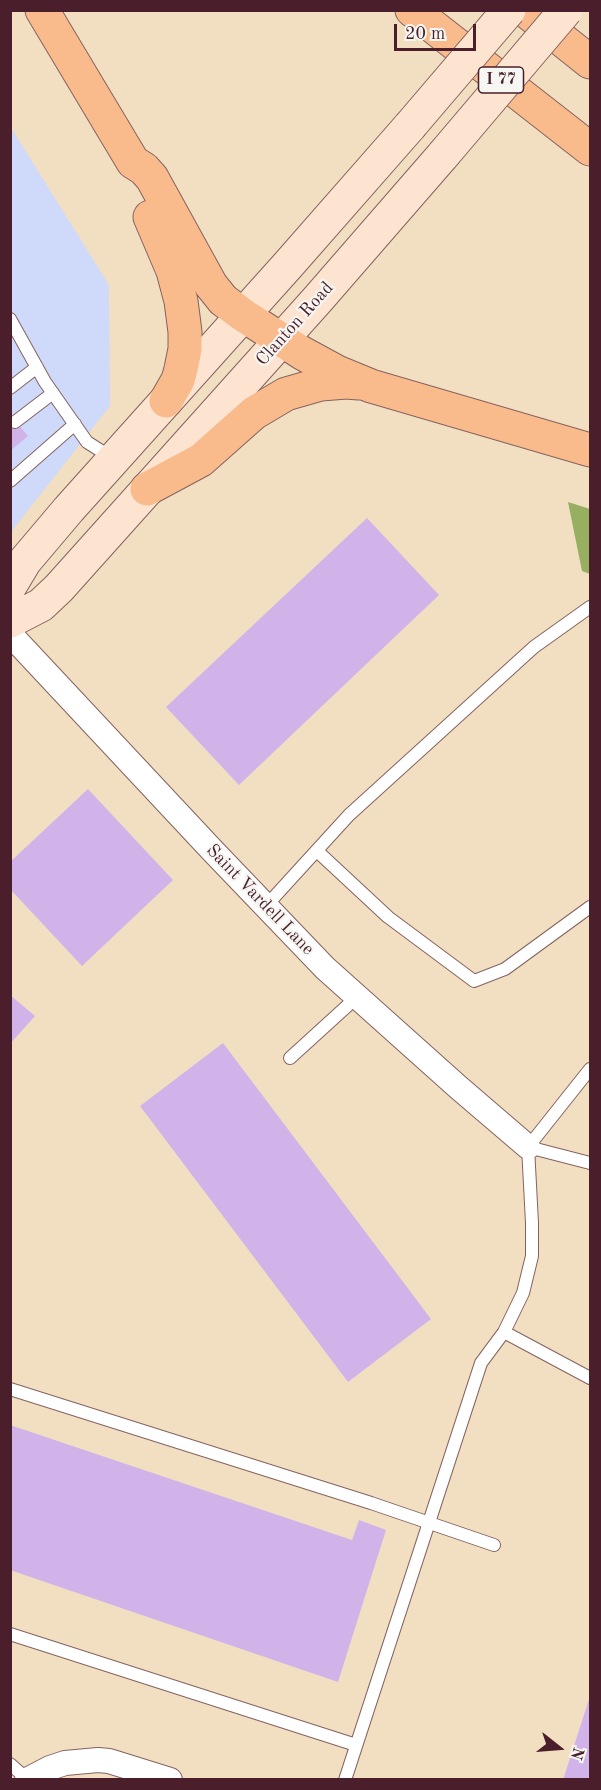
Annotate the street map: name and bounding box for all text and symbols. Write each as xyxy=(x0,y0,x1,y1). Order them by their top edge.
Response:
scale bar xyxy=(397,12,480,50)
text: 20 m xyxy=(405,25,445,43)
road number: I 77 xyxy=(478,67,524,93)
street label: Clanton Road xyxy=(252,278,338,370)
street label: Saint Vardell Lane xyxy=(201,840,319,960)
north arrow xyxy=(529,1718,589,1778)
text: N xyxy=(567,1745,586,1761)

